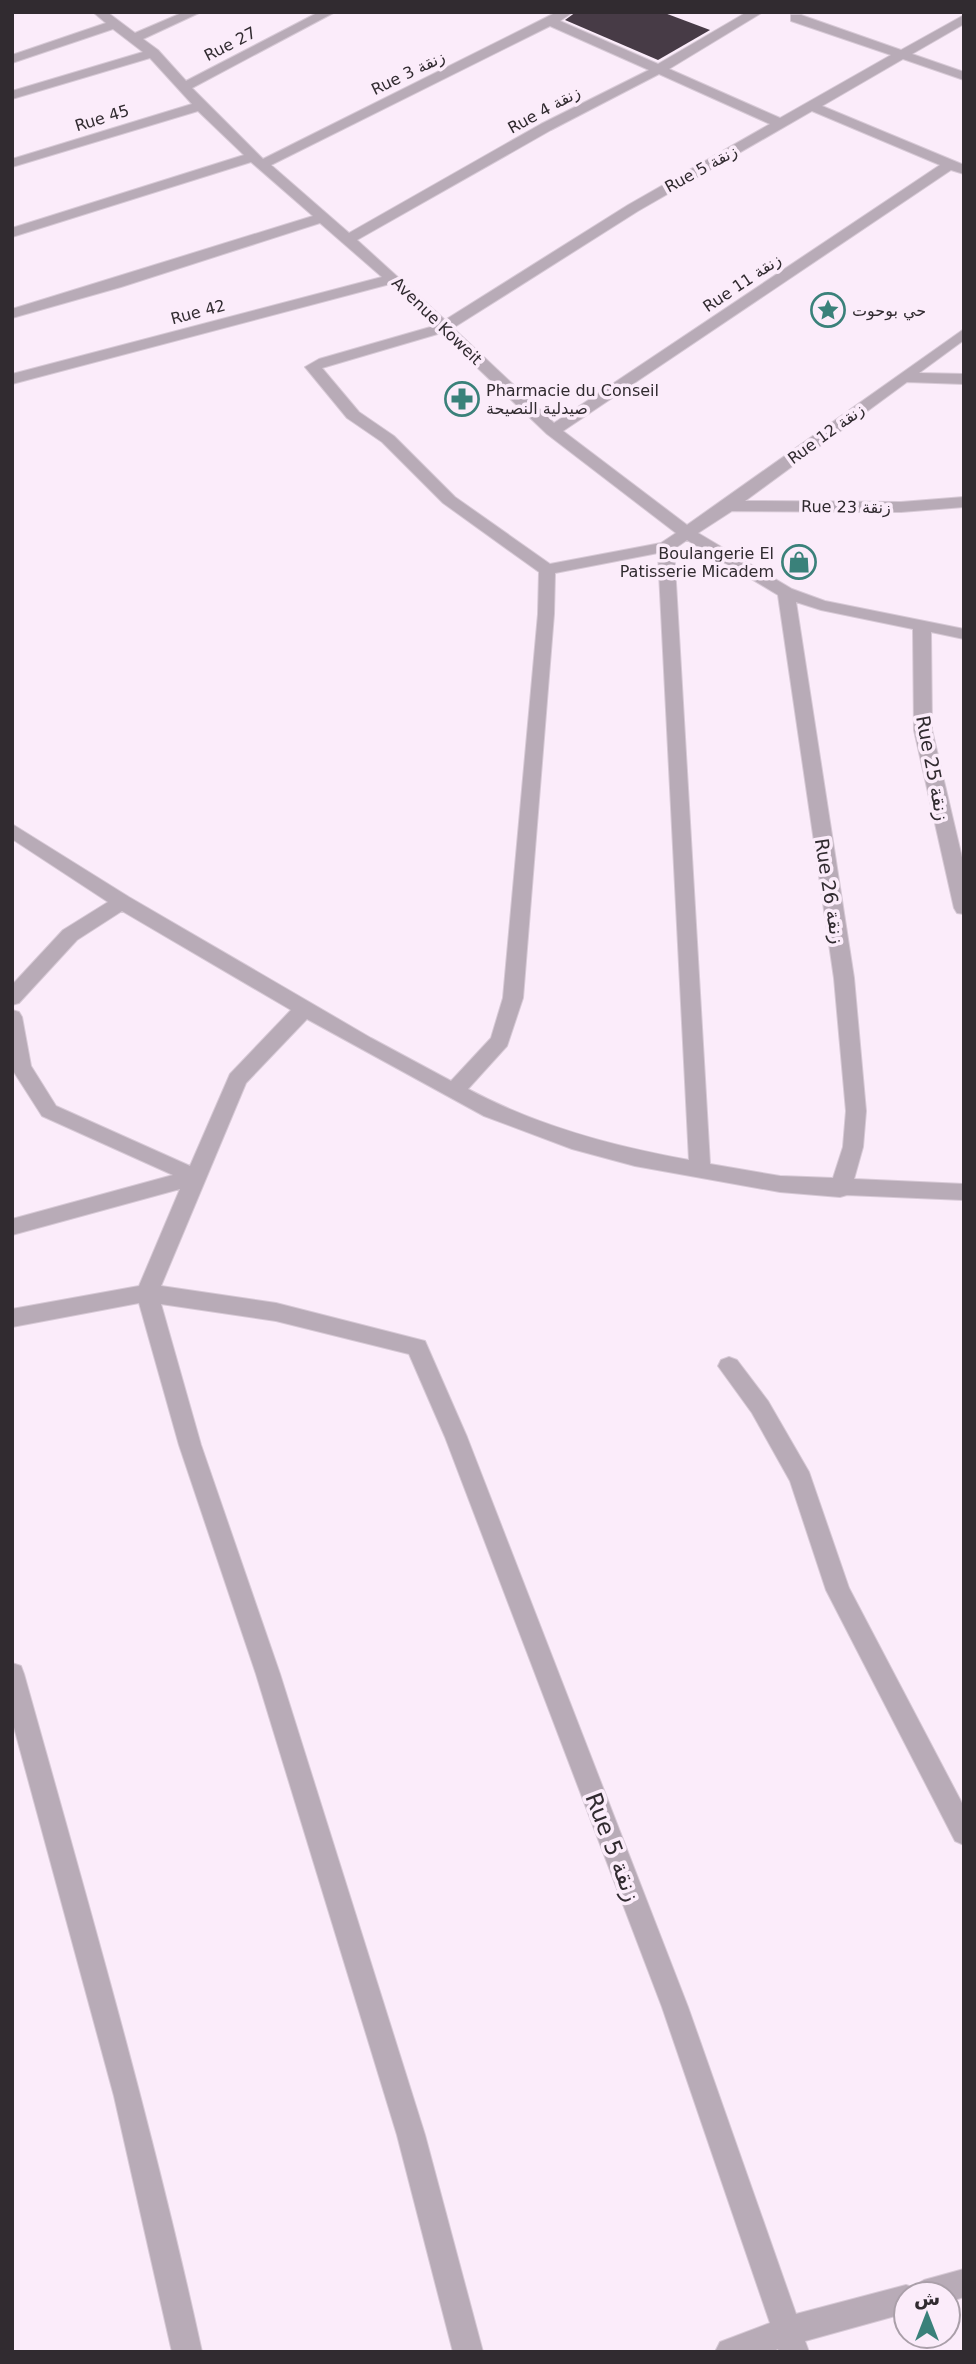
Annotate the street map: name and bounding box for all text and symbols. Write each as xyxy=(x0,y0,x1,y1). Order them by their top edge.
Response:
street label: Rue 27 xyxy=(201,23,259,65)
street label: Rue 3 زنقة xyxy=(368,47,448,100)
street label: Rue 4 زنقة xyxy=(505,82,584,138)
street label: Rue 45 xyxy=(73,101,131,135)
street label: Rue 5 زنقة xyxy=(662,141,741,197)
street label: Rue 11 زنقة xyxy=(699,250,785,317)
street label: Avenue Koweit xyxy=(388,273,486,369)
place icon: حي بوحوت xyxy=(809,291,847,329)
street label: Rue 42 xyxy=(169,296,227,328)
place label: حي بوحوت xyxy=(852,301,926,321)
pharmacy icon: Pharmacie du Conseil صيدلية النصيحة xyxy=(443,380,481,418)
place label: Pharmacie du Conseil صيدلية النصيحة xyxy=(486,381,659,418)
street label: Rue 12 زنقة xyxy=(784,400,868,469)
street label: Rue 23 زنقة xyxy=(801,497,891,518)
shop icon: Boulangerie El Patisserie Micadem xyxy=(780,543,818,581)
place label: Boulangerie El Patisserie Micadem xyxy=(620,544,774,581)
street label: Rue 25 زنقة xyxy=(911,714,954,823)
street label: Rue 26 زنقة xyxy=(810,837,849,946)
street label: Rue 5 زنقة xyxy=(579,1789,646,1905)
north arrow xyxy=(892,2280,962,2350)
text: ش xyxy=(914,2287,940,2310)

